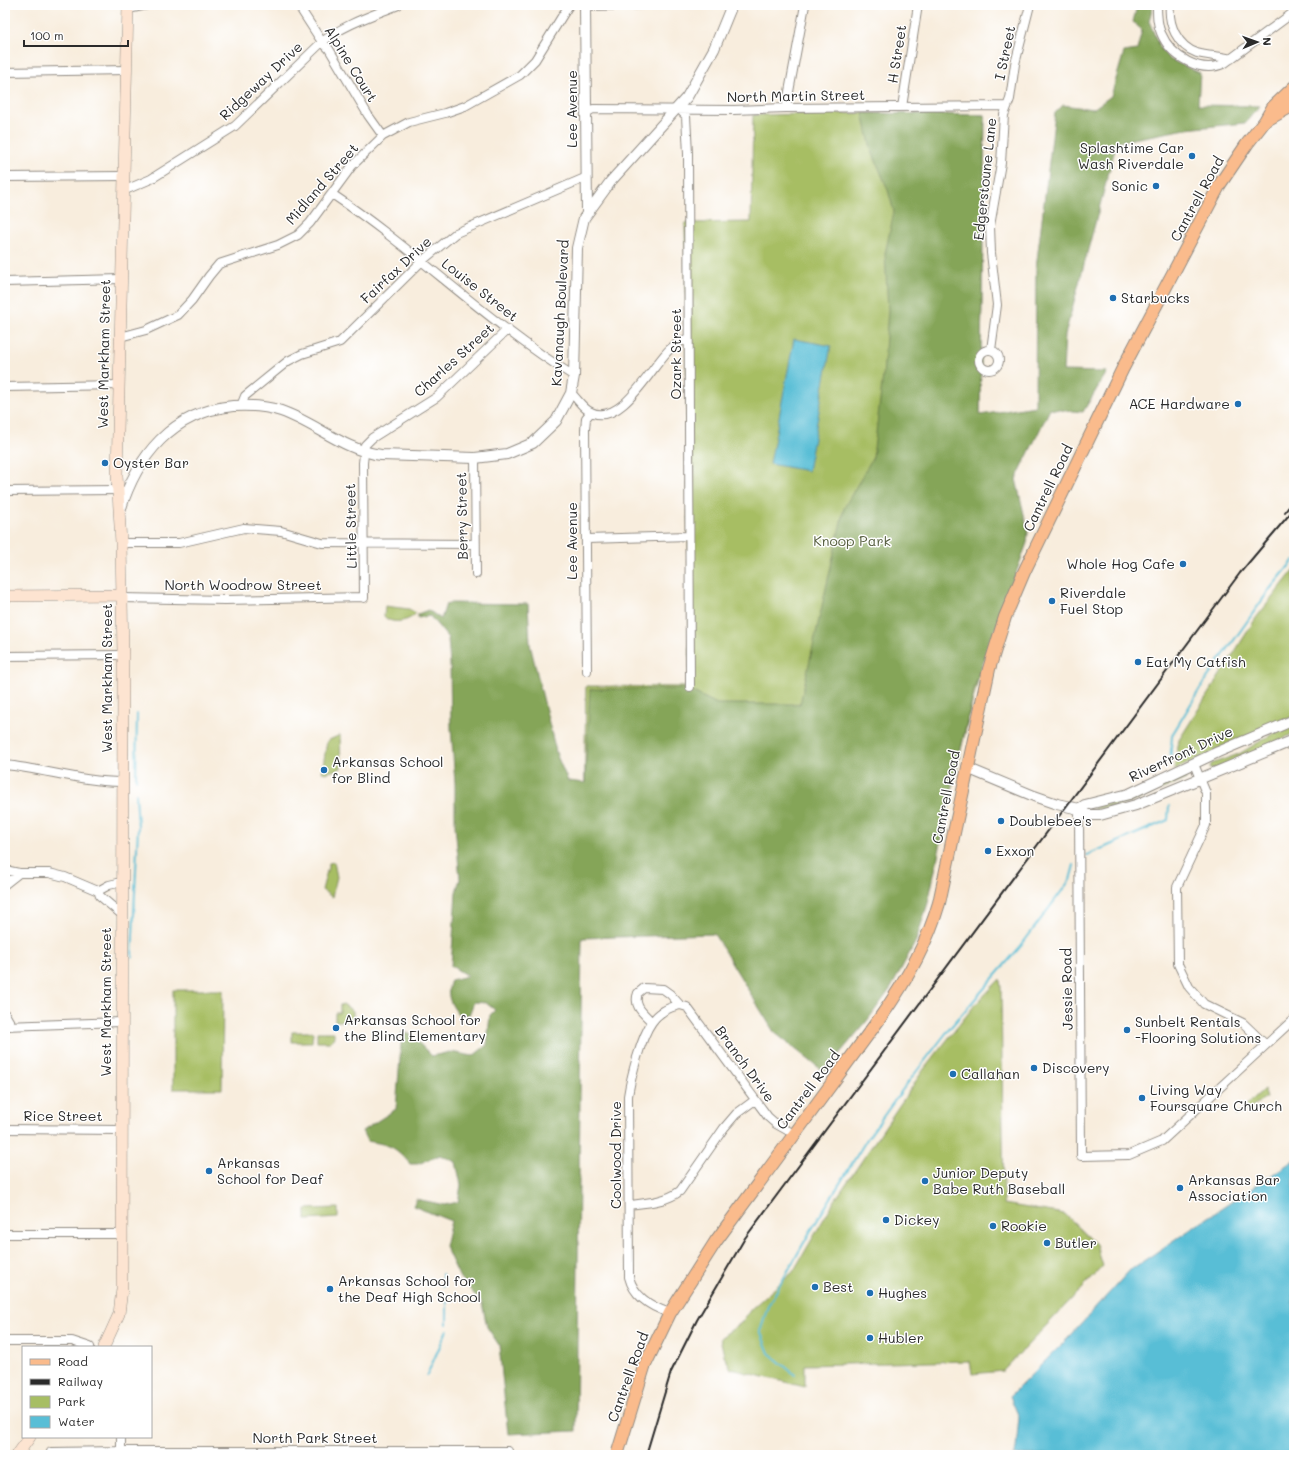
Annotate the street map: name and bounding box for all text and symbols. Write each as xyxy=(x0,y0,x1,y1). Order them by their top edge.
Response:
scale bar xyxy=(24,22,128,48)
street label: Alpine Court xyxy=(321,22,382,105)
north arrow xyxy=(1237,22,1277,62)
street label: H Street xyxy=(883,23,911,85)
street label: I Street xyxy=(989,24,1020,82)
text: 100 m xyxy=(30,27,64,43)
street label: Ridgeway Drive xyxy=(215,37,306,124)
text: N xyxy=(1260,37,1275,46)
street label: Lee Avenue xyxy=(562,70,581,148)
street label: North Martin Street xyxy=(727,85,865,106)
street label: Edgerstoune Lane xyxy=(969,117,1000,241)
place label: Splashtime Car Wash Riverdale xyxy=(1078,138,1184,173)
street label: Midland Street xyxy=(281,139,362,228)
marker: Splashtime Car Wash Riverdale xyxy=(1187,151,1197,161)
street label: Cantrell Road xyxy=(1165,153,1228,245)
place label: Sonic xyxy=(1112,176,1148,195)
marker: Sonic xyxy=(1151,181,1161,191)
street label: Fairfax Drive xyxy=(356,232,435,307)
street label: Kavanaugh Boulevard xyxy=(546,239,573,387)
street label: Louise Street xyxy=(438,254,522,325)
street label: West Markham Street xyxy=(93,279,114,429)
place label: Starbucks xyxy=(1121,288,1190,307)
marker: Starbucks xyxy=(1108,293,1118,303)
street label: Ozark Street xyxy=(666,308,685,400)
street label: Charles Street xyxy=(410,319,498,401)
place label: ACE Hardware xyxy=(1129,394,1230,413)
marker: ACE Hardware xyxy=(1233,399,1243,409)
street label: Cantrell Road xyxy=(1018,441,1077,535)
place label: Oyster Bar xyxy=(113,453,189,472)
marker: Oyster Bar xyxy=(100,458,110,468)
street label: Berry Street xyxy=(451,472,472,560)
street label: Little Street xyxy=(340,483,361,569)
street label: Lee Avenue xyxy=(562,502,581,580)
park label: Knoop Park xyxy=(813,531,891,550)
place label: Whole Hog Cafe xyxy=(1066,554,1175,573)
marker: Whole Hog Cafe xyxy=(1178,559,1188,569)
street label: North Woodrow Street xyxy=(164,575,322,594)
place label: Riverdale Fuel Stop xyxy=(1060,583,1126,618)
marker: Riverdale Fuel Stop xyxy=(1047,596,1057,606)
street label: West Markham Street xyxy=(97,603,116,753)
place label: Eat My Catfish xyxy=(1146,652,1246,671)
marker: Eat My Catfish xyxy=(1133,657,1143,667)
street label: Riverfront Drive xyxy=(1126,721,1236,786)
street label: Cantrell Road xyxy=(927,748,964,845)
place label: Arkansas School for Blind xyxy=(332,752,444,787)
marker: Arkansas School for Blind xyxy=(319,765,329,775)
place label: Doublebee's xyxy=(1009,811,1092,830)
marker: Doublebee's xyxy=(996,816,1006,826)
place label: Exxon xyxy=(996,841,1034,860)
marker: Exxon xyxy=(983,846,993,856)
street label: West Markham Street xyxy=(96,927,115,1077)
street label: Jessie Road xyxy=(1056,948,1077,1030)
place label: Arkansas School for the Blind Elementary xyxy=(344,1010,486,1045)
place label: Sunbelt Rentals -Flooring Solutions xyxy=(1135,1012,1261,1047)
street label: Branch Drive xyxy=(711,1022,779,1106)
marker: Arkansas School for the Blind Elementary xyxy=(331,1023,341,1033)
marker: Sunbelt Rentals -Flooring Solutions xyxy=(1122,1025,1132,1035)
street label: Cantrell Road xyxy=(772,1046,844,1133)
place label: Discovery xyxy=(1042,1058,1110,1077)
marker: Discovery xyxy=(1029,1063,1039,1073)
place label: Callahan xyxy=(961,1064,1020,1083)
marker: Callahan xyxy=(948,1069,958,1079)
place label: Living Way Foursquare Church xyxy=(1150,1080,1282,1115)
marker: Living Way Foursquare Church xyxy=(1137,1093,1147,1103)
street label: Coolwood Drive xyxy=(606,1101,625,1209)
street label: Rice Street xyxy=(23,1106,103,1125)
place label: Arkansas School for Deaf xyxy=(217,1153,324,1188)
place label: Junior Deputy Babe Ruth Baseball xyxy=(933,1163,1065,1198)
marker: Arkansas School for Deaf xyxy=(204,1166,214,1176)
place label: Arkansas Bar Association xyxy=(1188,1170,1280,1205)
marker: Junior Deputy Babe Ruth Baseball xyxy=(920,1176,930,1186)
marker: Arkansas Bar Association xyxy=(1175,1183,1185,1193)
place label: Dickey xyxy=(894,1210,940,1229)
marker: Dickey xyxy=(881,1215,891,1225)
place label: Rookie xyxy=(1001,1216,1047,1235)
marker: Rookie xyxy=(988,1221,998,1231)
place label: Butler xyxy=(1055,1233,1097,1252)
marker: Butler xyxy=(1042,1238,1052,1248)
place label: Arkansas School for the Deaf High School xyxy=(338,1271,481,1306)
place label: Best xyxy=(823,1277,853,1296)
marker: Best xyxy=(810,1282,820,1292)
place label: Hughes xyxy=(878,1283,927,1302)
marker: Arkansas School for the Deaf High School xyxy=(325,1284,335,1294)
marker: Hughes xyxy=(865,1288,875,1298)
place label: Hubler xyxy=(878,1328,924,1347)
street label: Cantrell Road xyxy=(602,1329,653,1425)
marker: Hubler xyxy=(865,1333,875,1343)
legend xyxy=(22,1346,152,1438)
text: Road xyxy=(58,1353,88,1369)
text: Railway xyxy=(58,1373,103,1389)
text: Park xyxy=(58,1393,85,1409)
text: Water xyxy=(58,1413,95,1429)
street label: North Park Street xyxy=(253,1428,377,1447)

